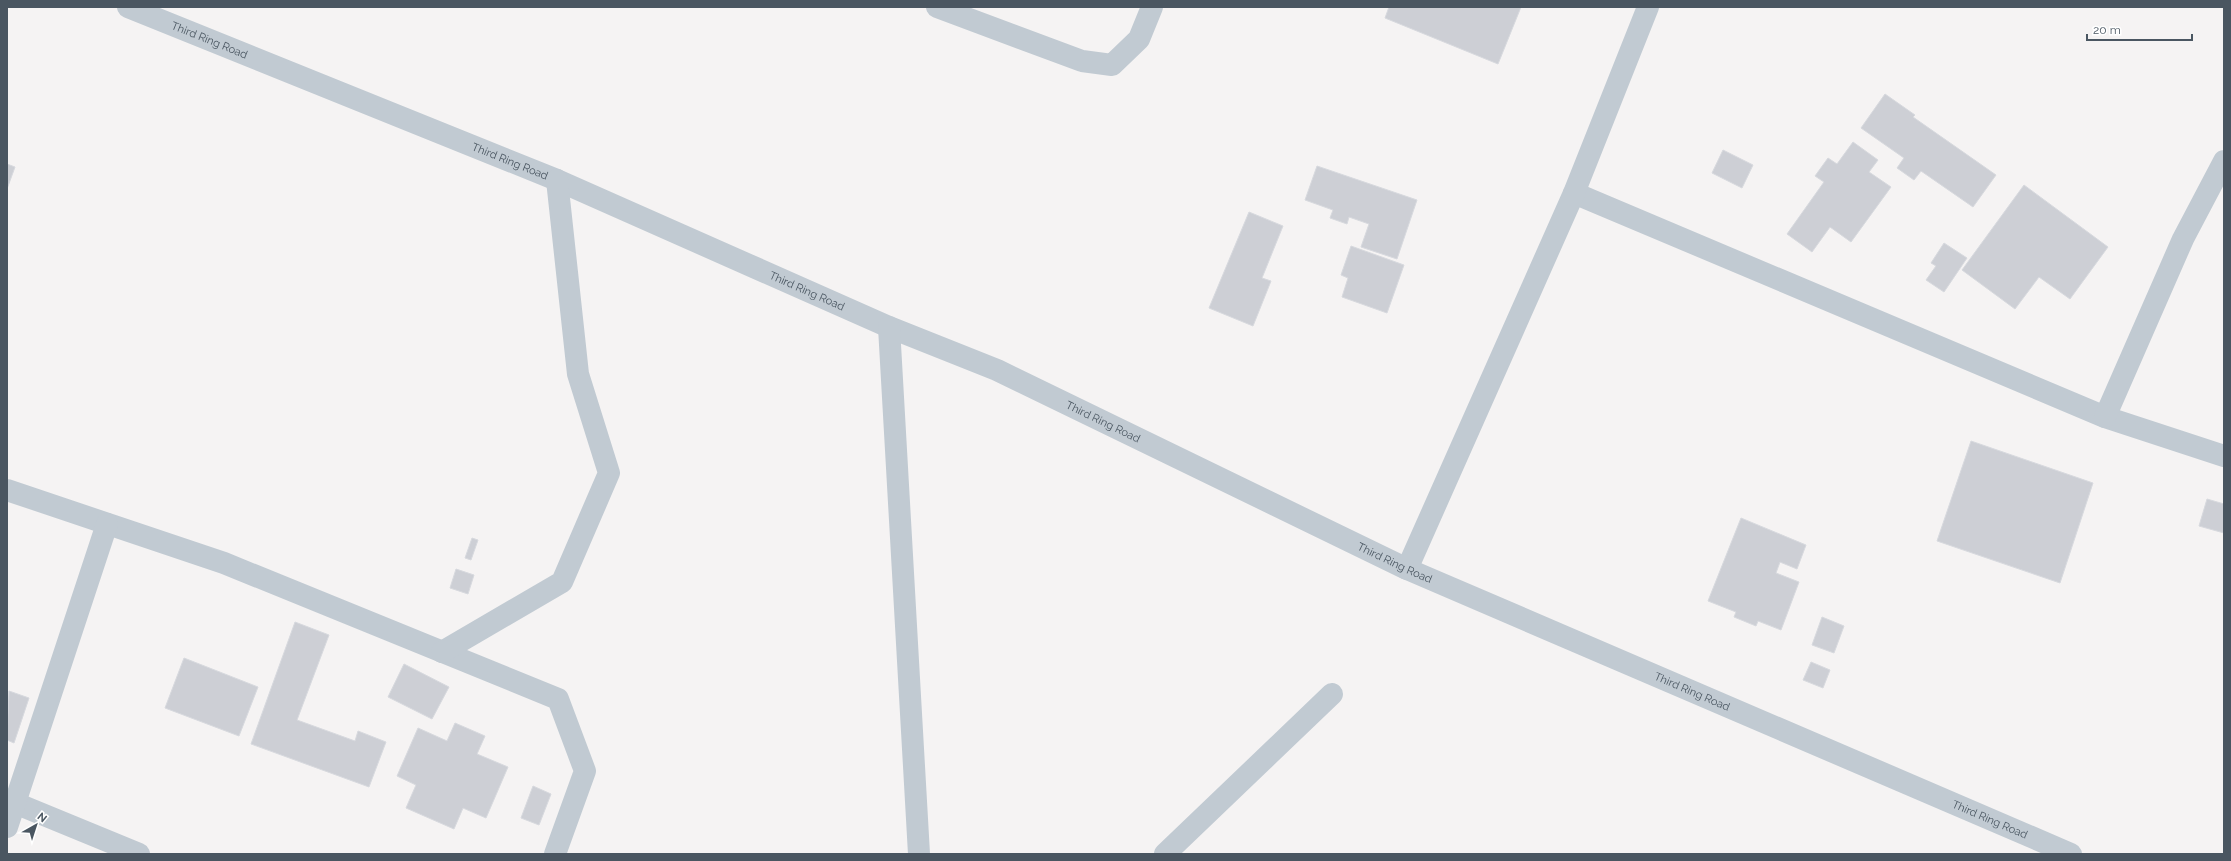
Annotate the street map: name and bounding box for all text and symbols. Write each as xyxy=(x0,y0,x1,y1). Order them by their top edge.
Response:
scale bar xyxy=(2087,16,2192,42)
street label: Third Ring Road xyxy=(169,19,250,62)
text: 20 m xyxy=(2093,23,2121,37)
street label: Third Ring Road xyxy=(470,140,550,183)
street label: Third Ring Road xyxy=(767,269,847,314)
street label: Third Ring Road xyxy=(1064,399,1142,446)
street label: Third Ring Road xyxy=(1355,540,1434,586)
street label: Third Ring Road xyxy=(1652,670,1732,714)
street label: Third Ring Road xyxy=(1950,798,2030,842)
north arrow xyxy=(16,805,56,845)
text: N xyxy=(35,810,49,825)

